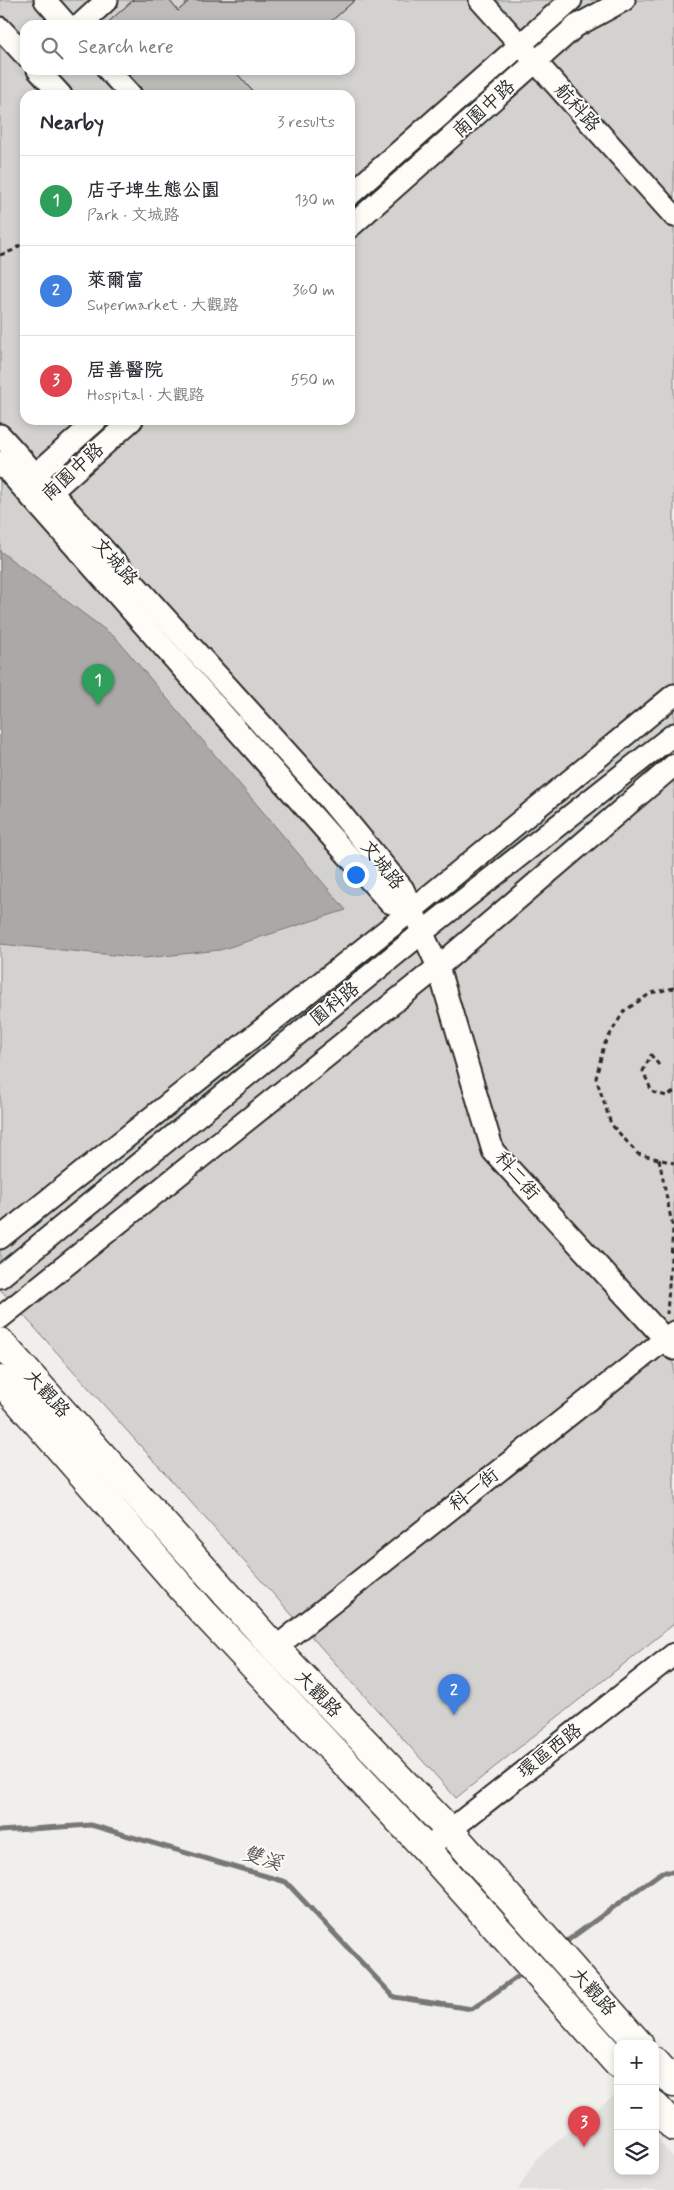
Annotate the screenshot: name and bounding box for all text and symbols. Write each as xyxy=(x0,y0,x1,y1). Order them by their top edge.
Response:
search box xyxy=(20,20,355,75)
icon: search xyxy=(38,34,66,62)
text: Search here xyxy=(78,35,174,60)
street label: 南園中路 xyxy=(447,74,521,144)
street label: 航科路 xyxy=(549,78,605,138)
text: Nearby xyxy=(40,109,104,137)
text: 3 results xyxy=(277,112,335,133)
text: 店子埤生態公園 xyxy=(87,178,220,203)
text: 1 xyxy=(52,190,60,211)
text: 130 m xyxy=(294,190,335,211)
text: Park · 文城路 xyxy=(87,205,179,226)
text: 萊爾富 xyxy=(87,268,144,293)
text: 2 xyxy=(52,280,60,301)
text: 360 m xyxy=(292,280,335,301)
text: Supermarket · 大觀路 xyxy=(87,295,239,316)
text: 居善醫院 xyxy=(87,358,163,383)
text: 3 xyxy=(52,370,60,391)
text: 550 m xyxy=(290,370,335,391)
text: Hospital · 大觀路 xyxy=(87,385,204,406)
street label: 南園中路 xyxy=(36,437,110,507)
street label: 文城路 xyxy=(87,532,143,592)
pin: 1 xyxy=(82,664,114,705)
street label: 文城路 xyxy=(355,835,409,895)
your location xyxy=(343,862,369,888)
street label: 園科路 xyxy=(305,976,365,1032)
street label: 科二街 xyxy=(489,1146,545,1206)
street label: 大觀路 xyxy=(19,1364,75,1424)
street label: 科一街 xyxy=(444,1463,504,1517)
street label: 大觀路 xyxy=(289,1665,347,1723)
pin: 2 xyxy=(438,1674,470,1715)
street label: 環區西路 xyxy=(512,1718,588,1784)
water label: 雙溪 xyxy=(239,1840,286,1878)
street label: 大觀路 xyxy=(565,1962,621,2022)
map controls xyxy=(614,2040,659,2175)
button: + xyxy=(614,2040,659,2085)
button: − xyxy=(614,2085,659,2130)
pin: 3 xyxy=(568,2106,600,2147)
button: layers xyxy=(614,2130,659,2175)

